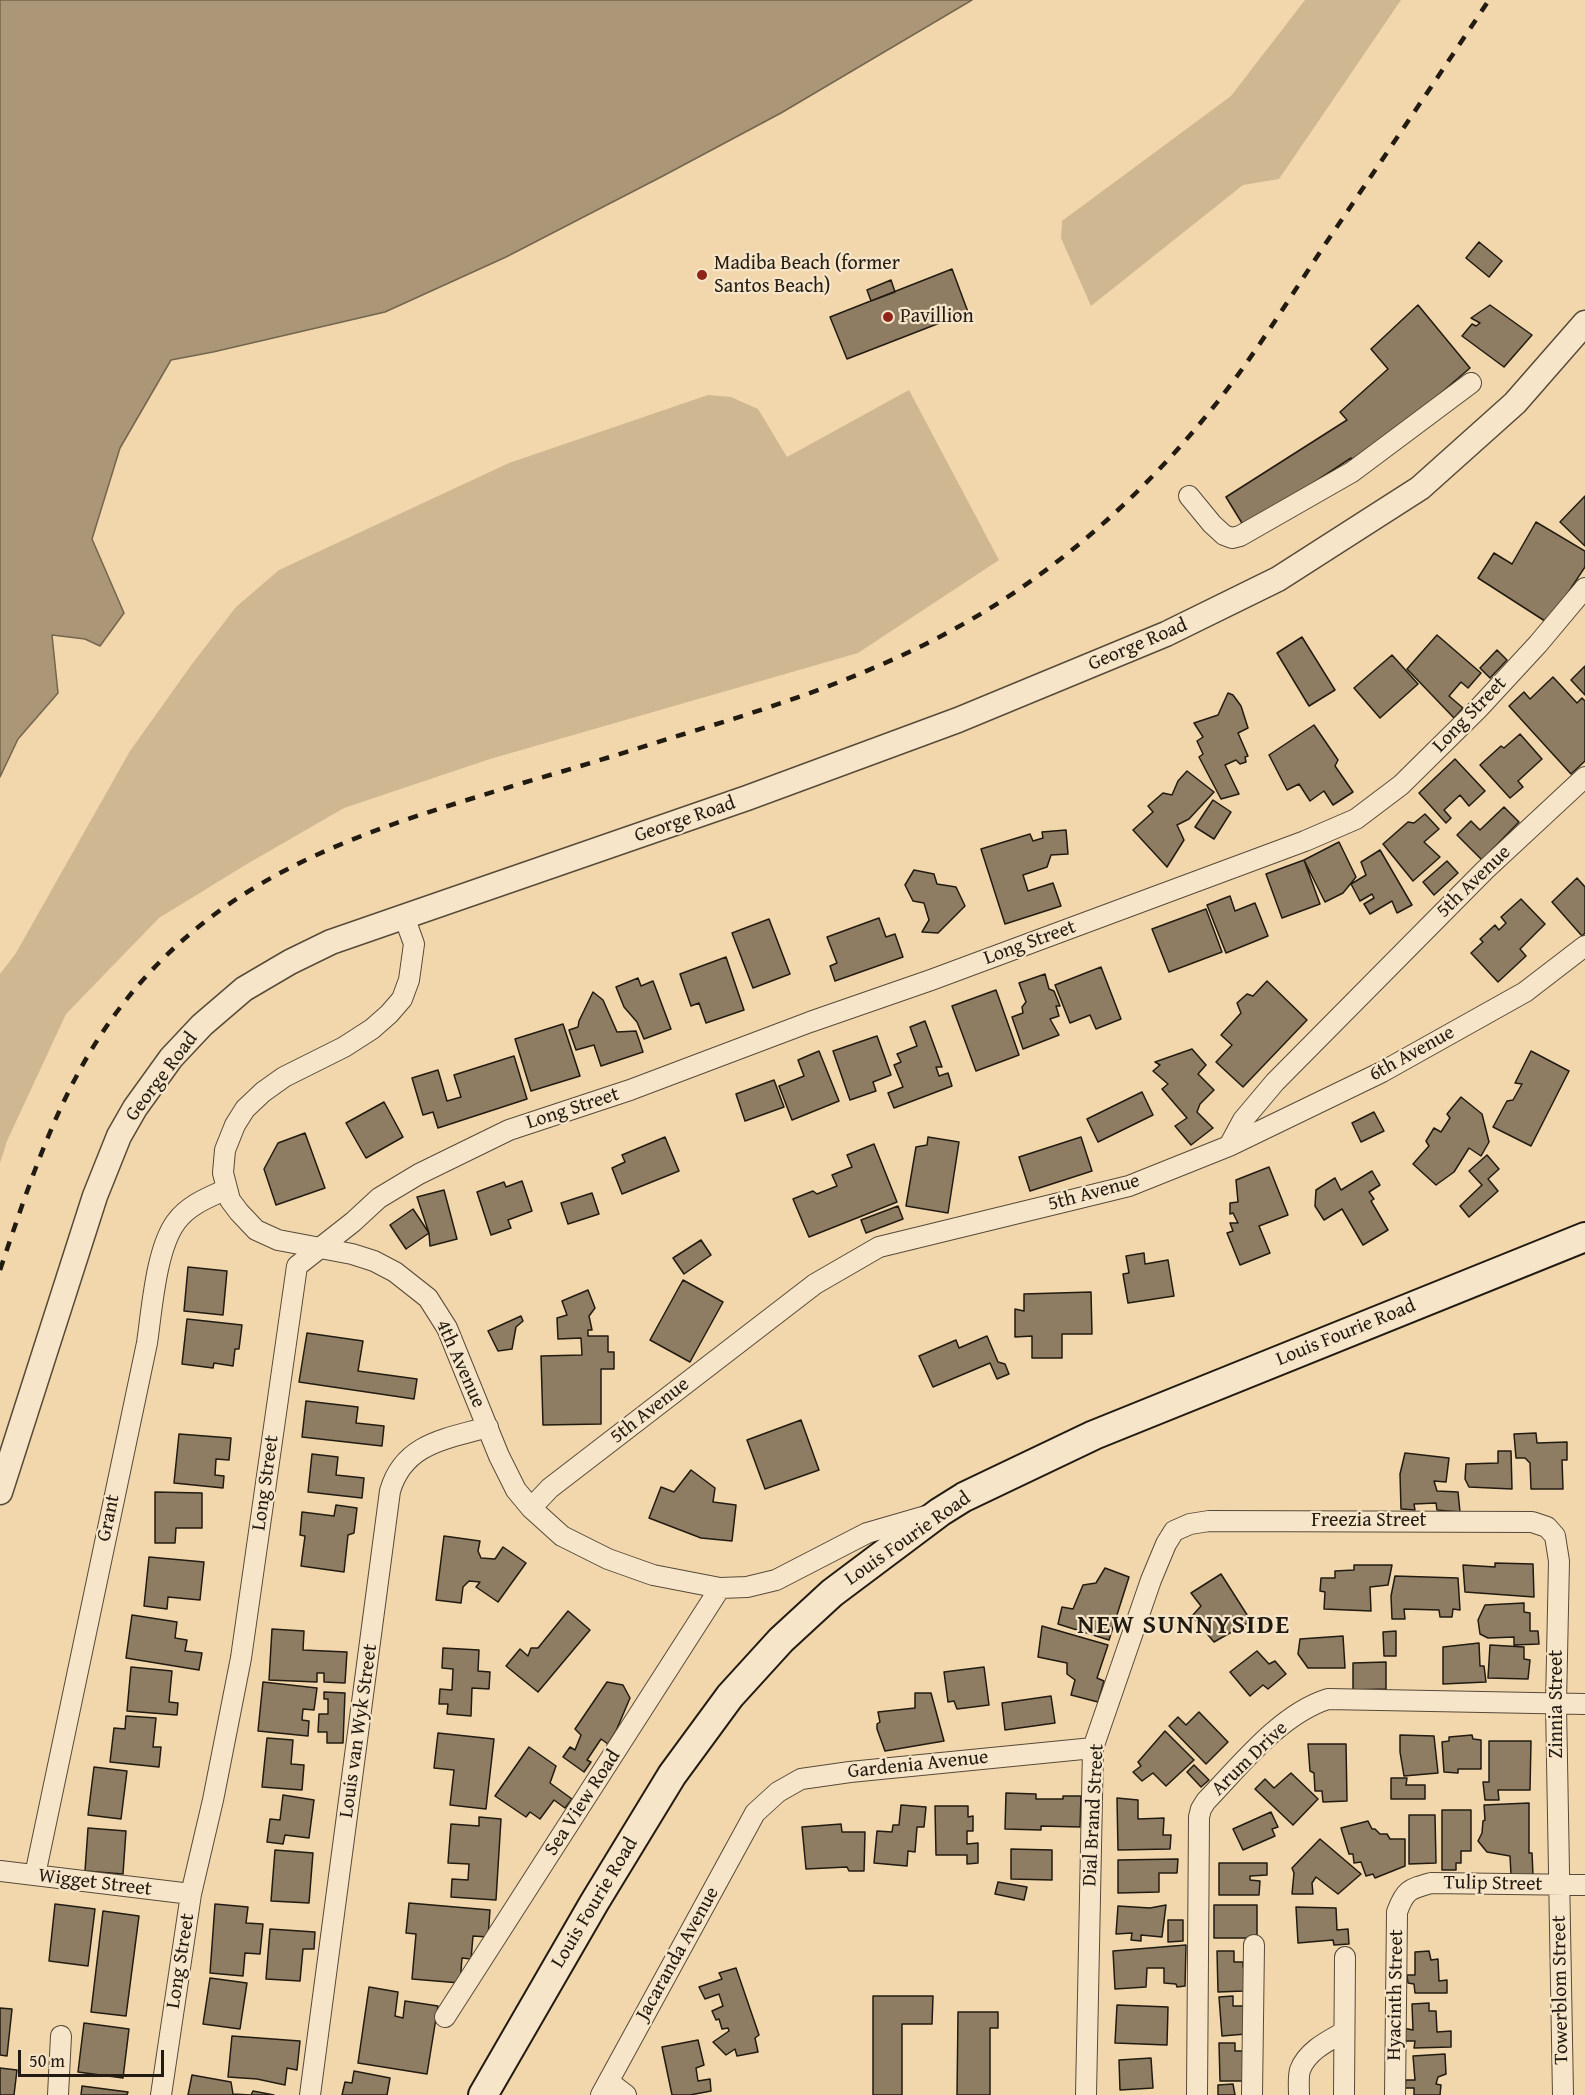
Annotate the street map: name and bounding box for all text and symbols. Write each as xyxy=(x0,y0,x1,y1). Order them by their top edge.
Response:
place label: Madiba Beach (former Santos Beach) xyxy=(714,252,900,299)
marker: Madiba Beach (former Santos Beach) xyxy=(695,268,709,282)
place label: Pavillion xyxy=(900,305,974,329)
marker: Pavillion xyxy=(881,310,895,324)
street label: George Road xyxy=(1085,613,1191,677)
street label: Long Street xyxy=(1428,672,1512,758)
street label: George Road xyxy=(631,792,739,848)
street label: 5th Avenue xyxy=(1432,841,1516,923)
street label: Long Street xyxy=(981,915,1079,971)
street label: 6th Avenue xyxy=(1365,1021,1459,1087)
street label: George Road xyxy=(121,1028,203,1126)
street label: Long Street xyxy=(524,1083,622,1135)
street label: 5th Avenue xyxy=(1046,1169,1142,1217)
street label: Louis Fourie Road xyxy=(1273,1294,1419,1372)
street label: 4th Avenue xyxy=(430,1316,490,1412)
street label: 5th Avenue xyxy=(606,1373,694,1449)
street label: Long Street xyxy=(247,1434,285,1532)
street label: Louis Fourie Road xyxy=(840,1487,976,1591)
street label: Grant xyxy=(92,1492,126,1544)
street label: Freezia Street xyxy=(1311,1509,1427,1533)
district label: NEW SUNNYSIDE xyxy=(1077,1610,1291,1642)
street label: Louis van Wyk Street xyxy=(335,1642,383,1820)
street label: Zinnia Street xyxy=(1545,1650,1569,1758)
street label: Arum Drive xyxy=(1207,1717,1293,1801)
street label: Dial Brand Street xyxy=(1078,1743,1110,1887)
street label: Sea View Road xyxy=(540,1745,626,1861)
street label: Gardenia Avenue xyxy=(846,1746,990,1784)
street label: Louis Fourie Road xyxy=(547,1833,643,1973)
street label: Wigget Street xyxy=(37,1864,153,1902)
street label: Tulip Street xyxy=(1443,1871,1543,1897)
street label: Jacaranda Avenue xyxy=(631,1883,725,2025)
street label: Long Street xyxy=(162,1912,200,2010)
street label: Towerblom Street xyxy=(1548,1915,1574,2065)
street label: Hyacinth Street xyxy=(1383,1929,1409,2061)
scale bar xyxy=(21,2038,166,2076)
text: 50 m xyxy=(29,2047,65,2074)

